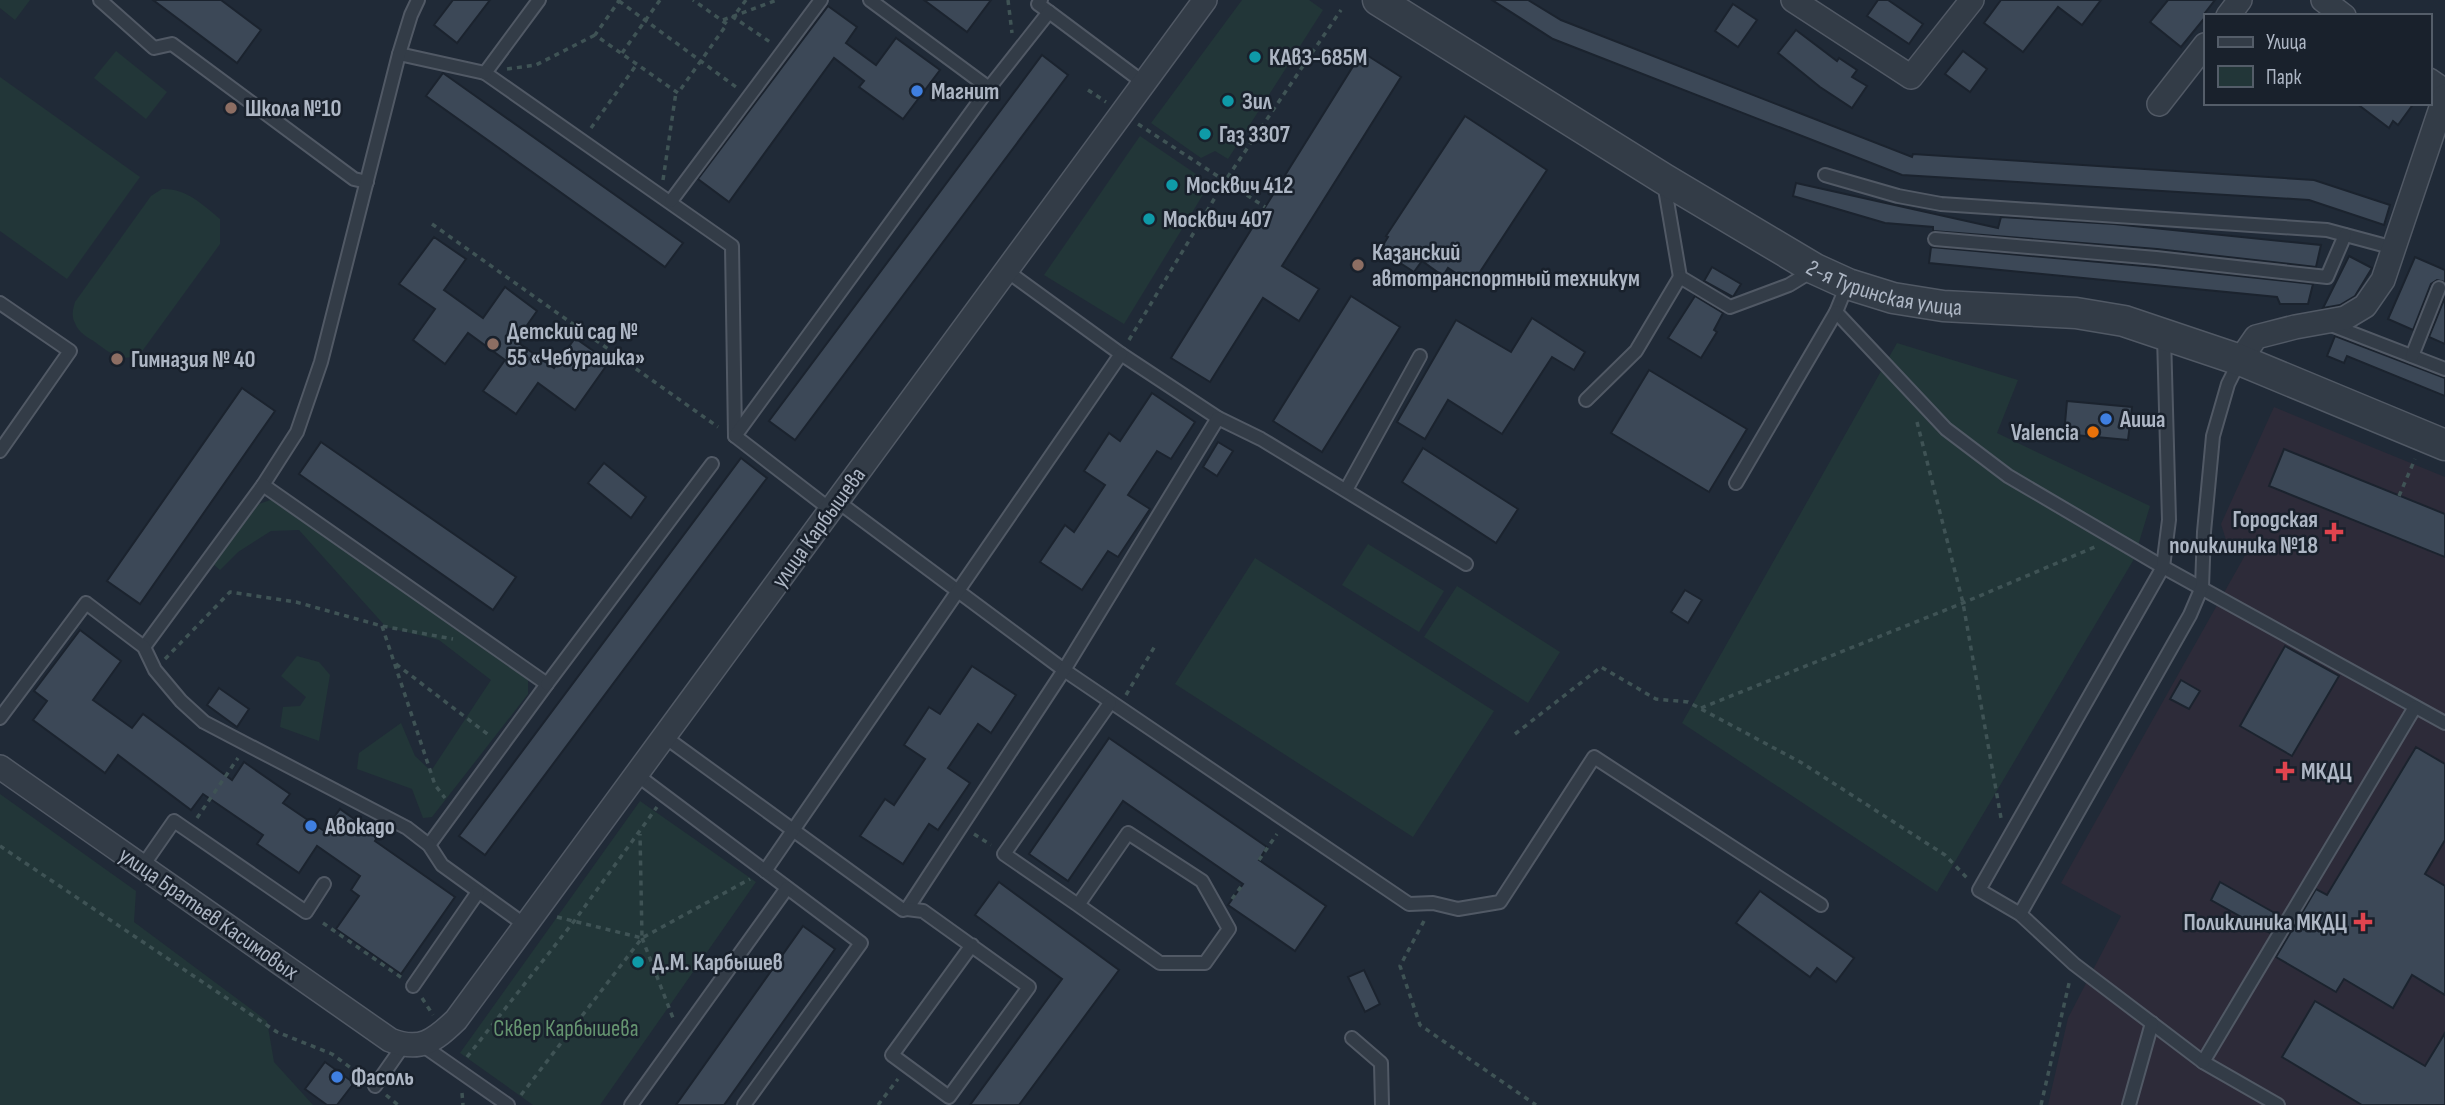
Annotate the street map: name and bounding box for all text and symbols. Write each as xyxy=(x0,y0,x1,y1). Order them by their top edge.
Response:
legend xyxy=(2204,14,2431,105)
text: Улица xyxy=(2266,30,2307,55)
place label: КАвЗ-685М xyxy=(1269,44,1367,72)
marker: КАвЗ-685М xyxy=(1247,49,1263,65)
text: Парк xyxy=(2266,65,2301,90)
place label: Магнит xyxy=(931,78,999,106)
marker: Магнит xyxy=(909,83,925,99)
place label: Зил xyxy=(1242,88,1273,116)
marker: Зил xyxy=(1220,93,1236,109)
place label: Школа №10 xyxy=(245,95,341,123)
marker: Школа №10 xyxy=(223,100,239,116)
place label: Газ 3307 xyxy=(1219,121,1290,149)
marker: Газ 3307 xyxy=(1197,126,1213,142)
place label: Москвич 412 xyxy=(1186,172,1293,200)
marker: Москвич 412 xyxy=(1164,177,1180,193)
place label: Москвич 407 xyxy=(1163,206,1272,234)
marker: Москвич 407 xyxy=(1141,211,1157,227)
place label: Казанский автотранспортный техникум xyxy=(1372,239,1640,293)
street label: 2-я Туринская улица xyxy=(1801,254,1963,322)
marker: Казанский автотранспортный техникум xyxy=(1350,257,1366,273)
place label: Детский сад № 55 «Чебурашка» xyxy=(507,318,645,372)
marker: Детский сад № 55 «Чебурашка» xyxy=(485,336,501,352)
place label: Гимназия № 40 xyxy=(131,346,255,374)
marker: Гимназия № 40 xyxy=(109,351,125,367)
place label: Аиша xyxy=(2119,406,2165,434)
marker: Аиша xyxy=(2098,411,2114,427)
place label: Valencia xyxy=(2011,419,2079,447)
marker: Valencia xyxy=(2085,424,2101,440)
street label: улица Карбышева xyxy=(766,462,872,593)
place label: Городская поликлиника №18 xyxy=(2169,506,2318,560)
marker: Городская поликлиника №18 xyxy=(2324,522,2344,542)
place label: МКДЦ xyxy=(2301,758,2352,786)
marker: МКДЦ xyxy=(2275,761,2295,781)
place label: Авокадо xyxy=(324,813,395,841)
marker: Авокадо xyxy=(303,818,319,834)
street label: улица Братьев Касимовых xyxy=(113,841,304,987)
place label: Поликлиника МКДЦ xyxy=(2183,909,2347,937)
marker: Поликлиника МКДЦ xyxy=(2353,912,2373,932)
place label: Д.М. Карбышев xyxy=(652,949,783,977)
marker: Д.М. Карбышев xyxy=(630,954,646,970)
park label: Сквер Карбышева xyxy=(493,1015,639,1043)
place label: Фасоль xyxy=(351,1064,414,1092)
marker: Фасоль xyxy=(329,1069,345,1085)

